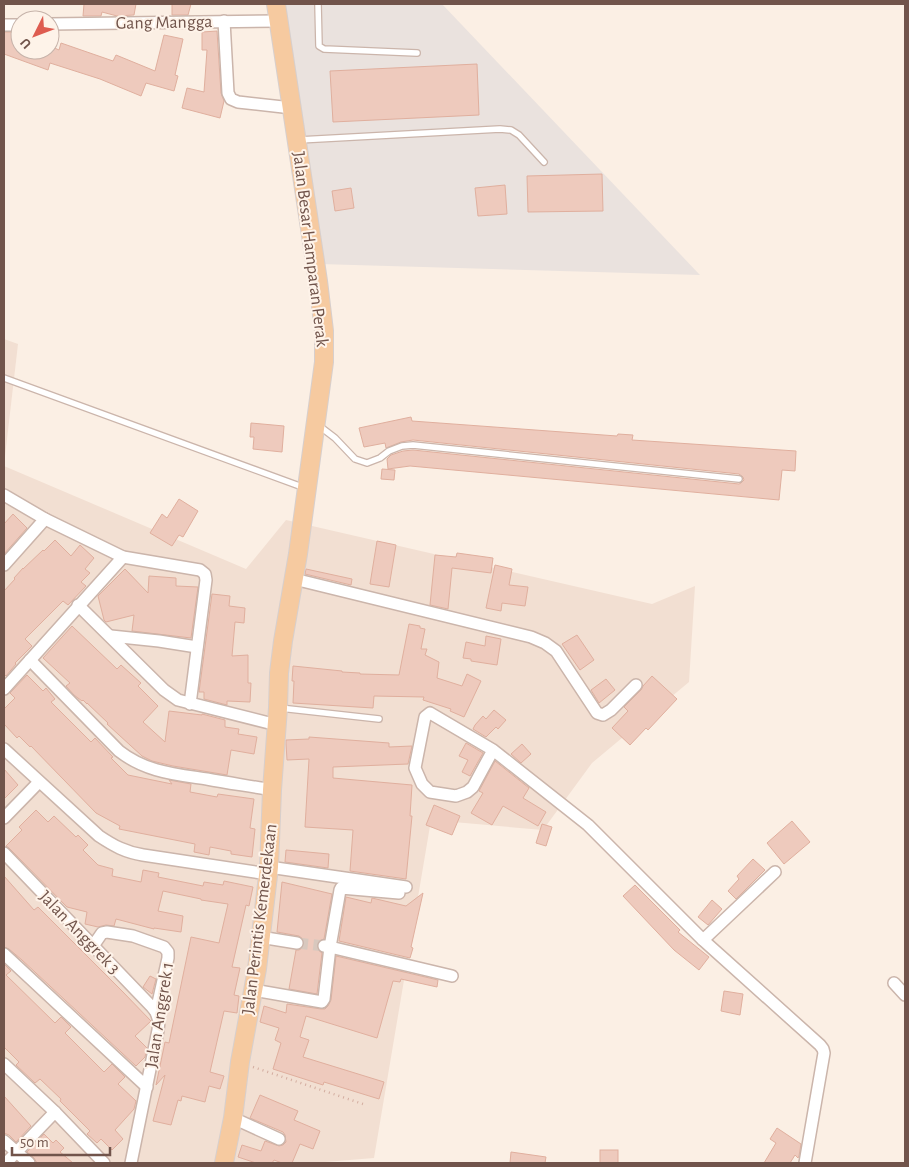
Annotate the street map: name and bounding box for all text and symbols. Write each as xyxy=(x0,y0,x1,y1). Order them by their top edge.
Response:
north arrow xyxy=(10,10,60,60)
street label: Gang Mangga xyxy=(115,13,213,33)
text: U xyxy=(18,35,34,51)
street label: Jalan Besar Hamparan Perak xyxy=(289,150,331,349)
street label: Jalan Perintis Kemerdekaan xyxy=(239,823,281,1015)
street label: Jalan Anggrek 3 xyxy=(35,888,123,978)
street label: Jalan Anggrek 1 xyxy=(143,961,177,1069)
scale bar xyxy=(12,1124,110,1156)
text: 50 m xyxy=(20,1135,49,1150)

